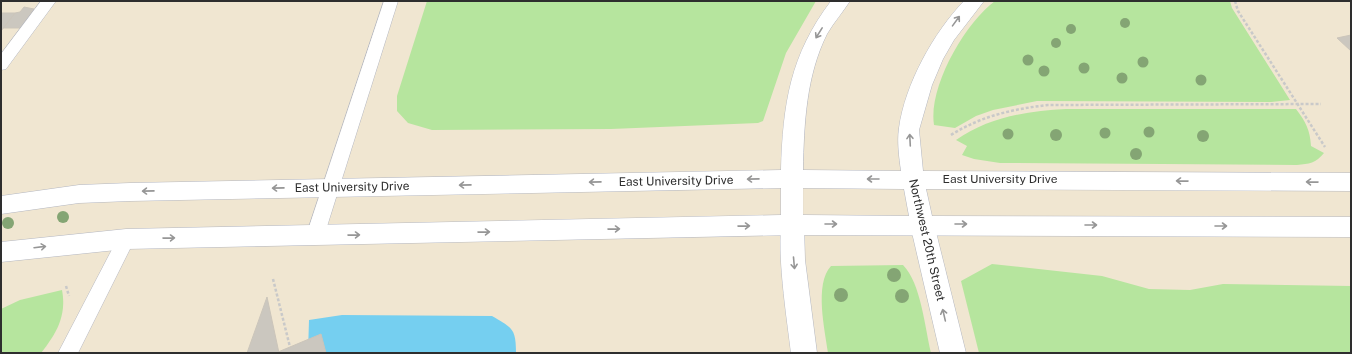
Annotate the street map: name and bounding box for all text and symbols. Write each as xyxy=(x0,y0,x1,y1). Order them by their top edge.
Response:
one-way arrow xyxy=(952,15,961,26)
one-way arrow xyxy=(815,27,823,38)
one-way arrow xyxy=(906,134,914,147)
street label: East University Drive xyxy=(943,172,1058,186)
street label: East University Drive xyxy=(618,173,734,189)
one-way arrow xyxy=(747,175,760,183)
one-way arrow xyxy=(867,175,880,183)
street label: Northwest 20th Street xyxy=(906,177,948,303)
one-way arrow xyxy=(1176,177,1189,185)
one-way arrow xyxy=(589,178,602,186)
one-way arrow xyxy=(1306,178,1319,186)
street label: East University Drive xyxy=(294,179,410,195)
one-way arrow xyxy=(459,181,472,188)
one-way arrow xyxy=(272,184,285,192)
one-way arrow xyxy=(142,188,155,195)
one-way arrow xyxy=(824,220,837,228)
one-way arrow xyxy=(954,220,967,228)
one-way arrow xyxy=(1084,221,1097,229)
one-way arrow xyxy=(737,222,750,229)
one-way arrow xyxy=(1214,222,1227,229)
one-way arrow xyxy=(607,225,620,232)
one-way arrow xyxy=(477,228,490,235)
one-way arrow xyxy=(347,231,360,238)
one-way arrow xyxy=(162,234,175,242)
one-way arrow xyxy=(33,243,46,251)
one-way arrow xyxy=(790,257,797,270)
one-way arrow xyxy=(940,309,947,322)

